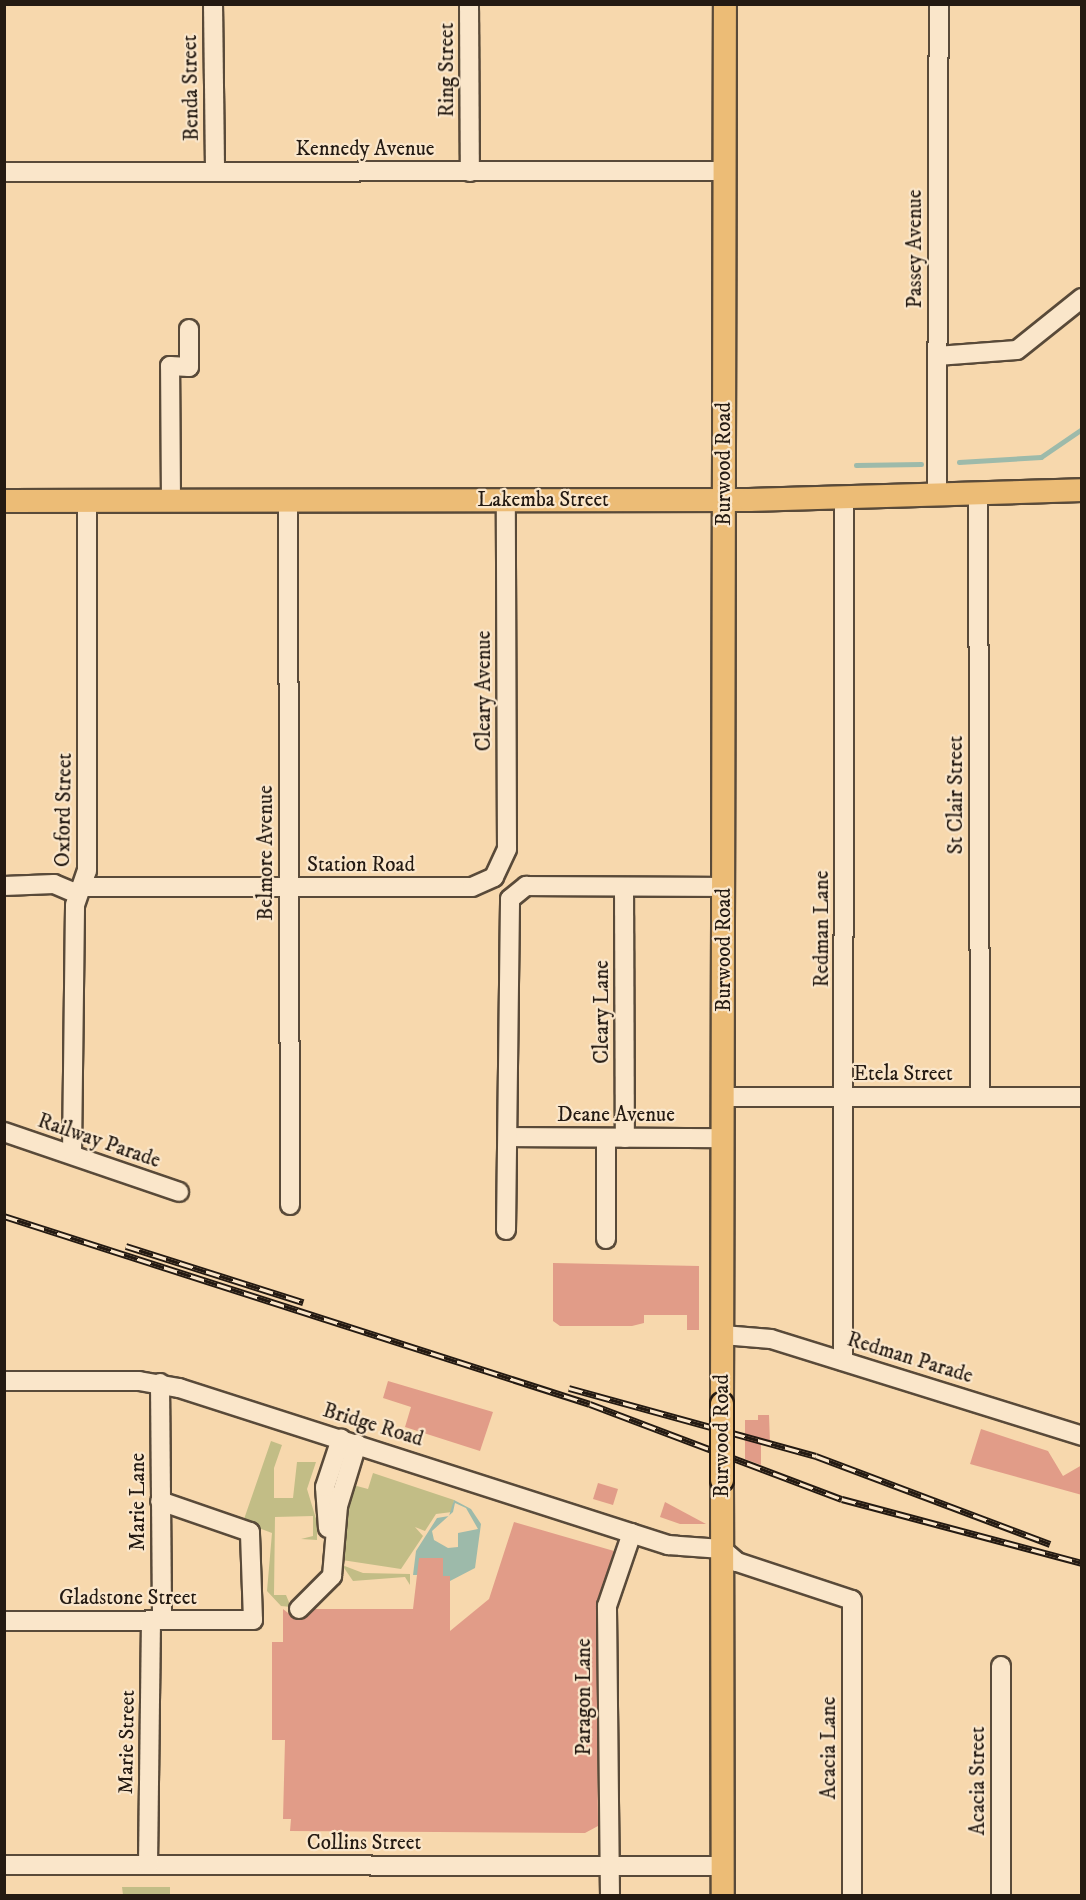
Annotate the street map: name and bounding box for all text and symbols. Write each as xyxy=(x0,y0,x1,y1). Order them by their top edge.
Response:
street label: Ring Street xyxy=(434,23,460,117)
street label: Benda Street xyxy=(177,35,205,141)
street label: Kennedy Avenue xyxy=(295,136,435,162)
street label: Passey Avenue xyxy=(902,190,928,308)
street label: Burwood Road xyxy=(711,402,737,526)
street label: Lakemba Street xyxy=(477,487,609,513)
street label: Cleary Avenue xyxy=(471,631,497,751)
street label: St Clair Street xyxy=(943,736,969,854)
street label: Oxford Street xyxy=(50,753,78,867)
street label: Belmore Avenue xyxy=(253,785,279,921)
street label: Station Road xyxy=(307,852,415,878)
street label: Redman Lane xyxy=(809,871,835,987)
street label: Burwood Road xyxy=(711,888,737,1012)
street label: Cleary Lane xyxy=(589,960,615,1064)
street label: Etela Street xyxy=(853,1061,953,1087)
street label: Deane Avenue xyxy=(557,1102,675,1128)
street label: Railway Parade xyxy=(34,1108,164,1174)
street label: Redman Parade xyxy=(844,1327,976,1389)
street label: Burwood Road xyxy=(709,1374,735,1498)
street label: Bridge Road xyxy=(320,1398,426,1452)
street label: Marie Lane xyxy=(125,1453,151,1551)
street label: Gladstone Street xyxy=(59,1585,197,1611)
street label: Paragon Lane xyxy=(571,1638,597,1756)
street label: Marie Street xyxy=(113,1690,141,1794)
street label: Acacia Lane xyxy=(816,1697,842,1799)
street label: Acacia Street xyxy=(965,1727,991,1835)
street label: Collins Street xyxy=(307,1830,421,1856)

